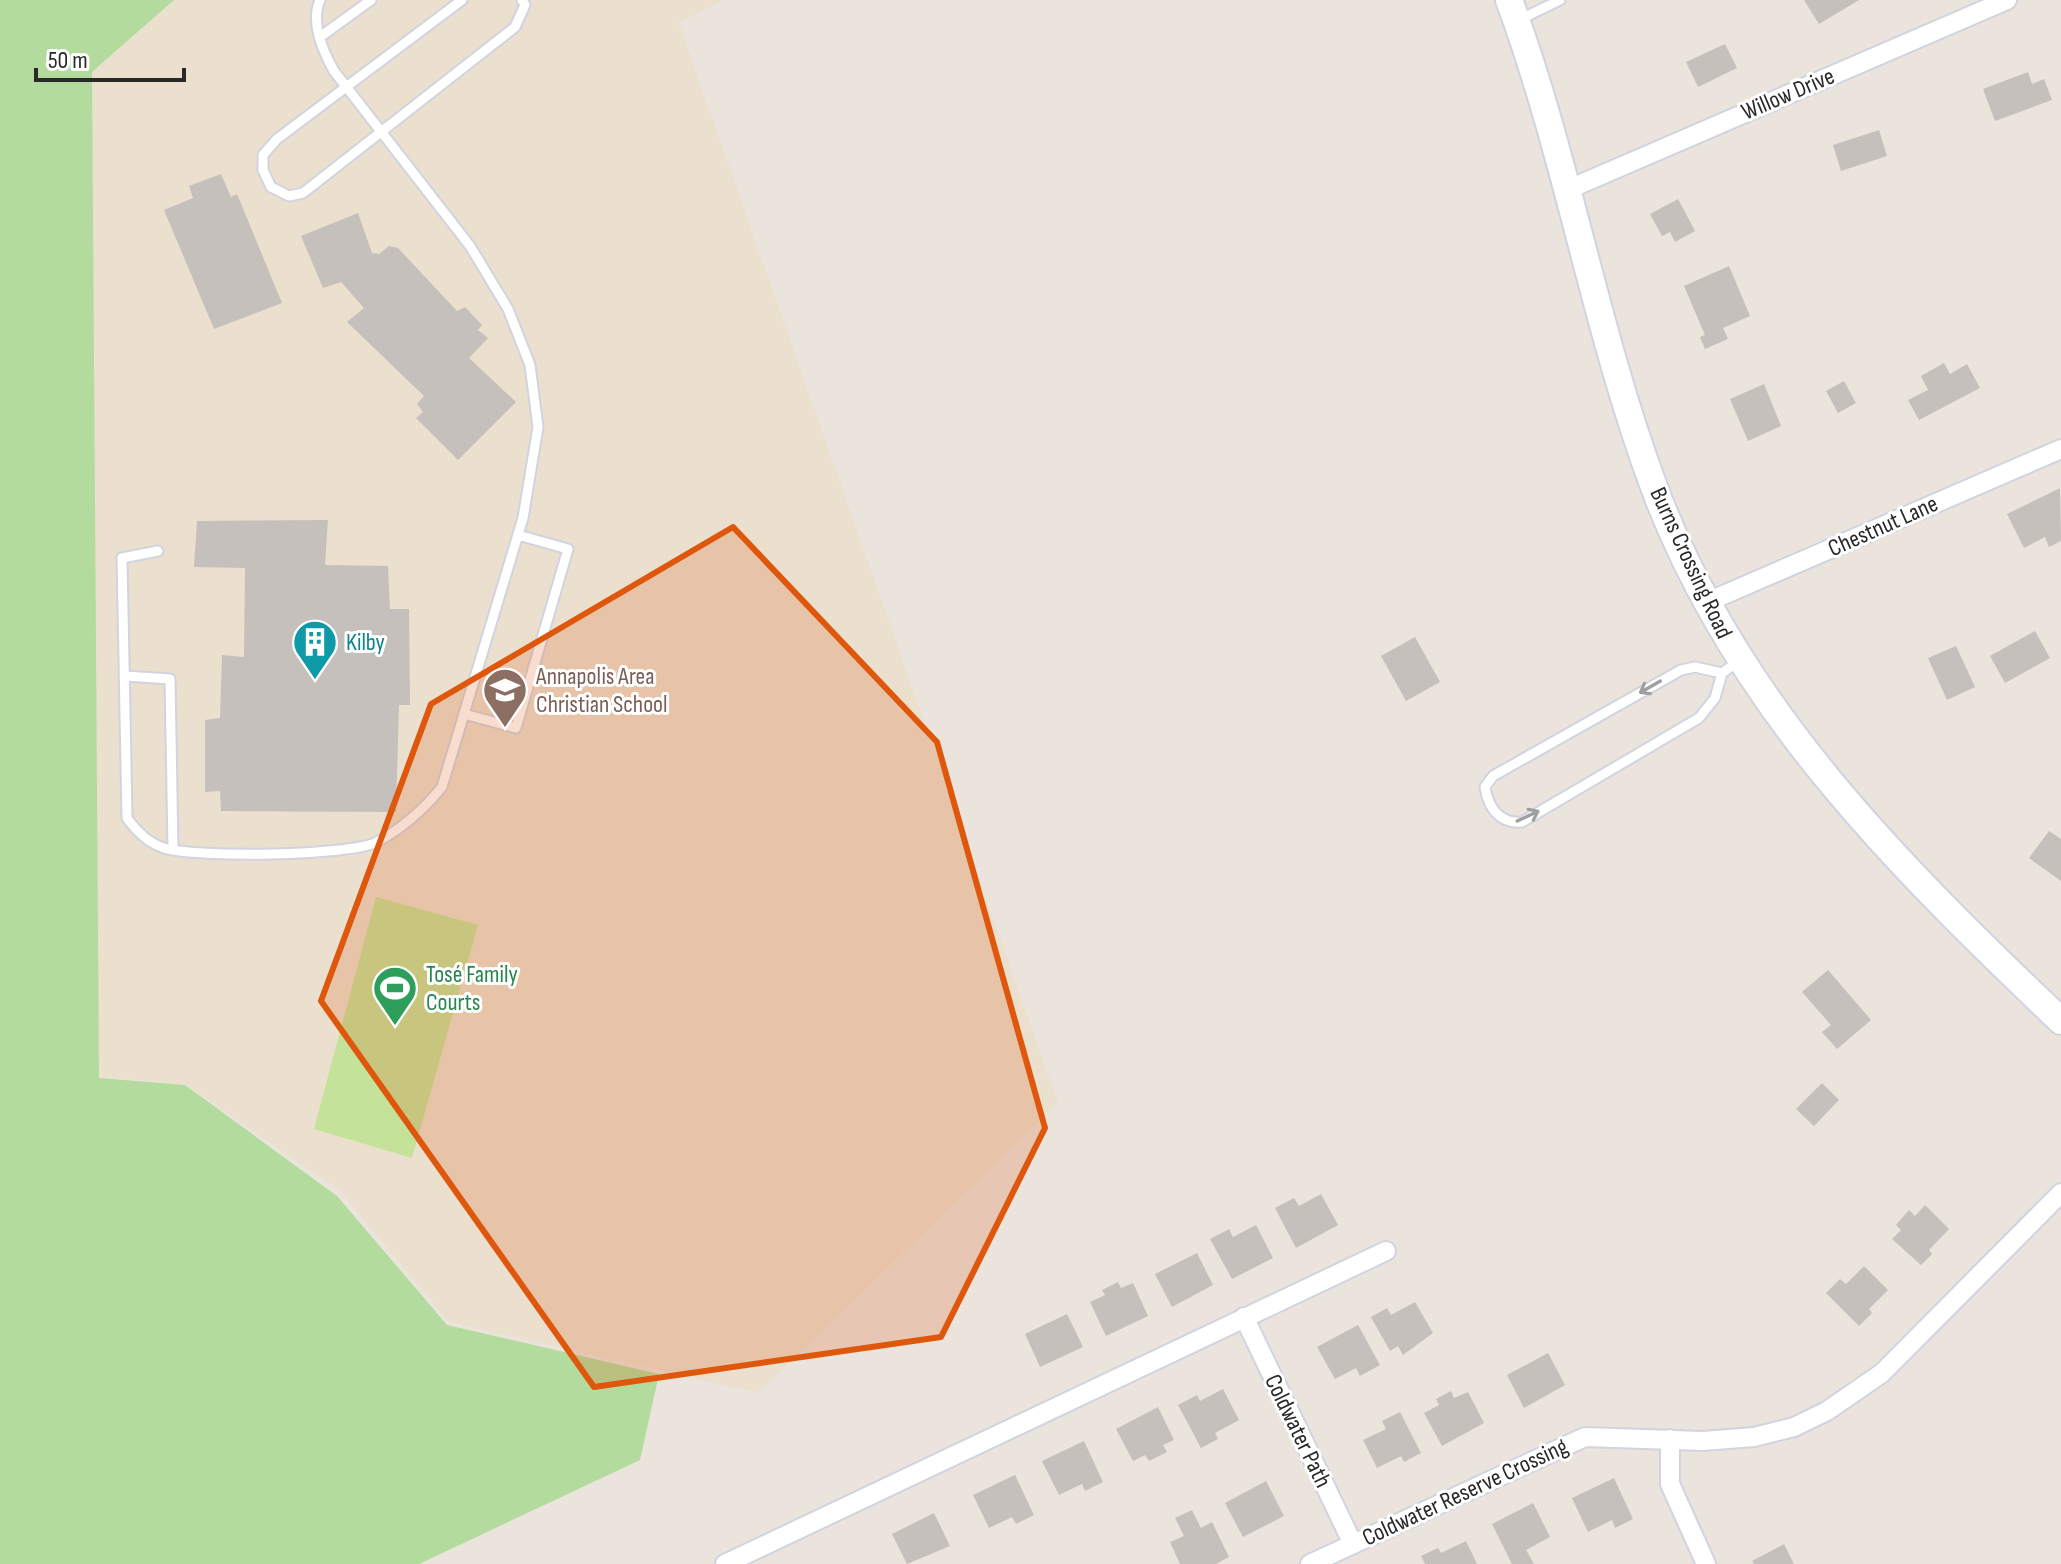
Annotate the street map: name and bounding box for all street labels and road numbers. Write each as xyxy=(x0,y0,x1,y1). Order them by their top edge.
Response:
street label: Willow Drive xyxy=(1737,61,1839,127)
street label: Burns Crossing Road xyxy=(1643,483,1739,643)
street label: Chestnut Lane xyxy=(1824,489,1942,563)
street label: Coldwater Path xyxy=(1258,1370,1338,1492)
street label: Coldwater Reserve Crossing xyxy=(1358,1432,1572,1552)

